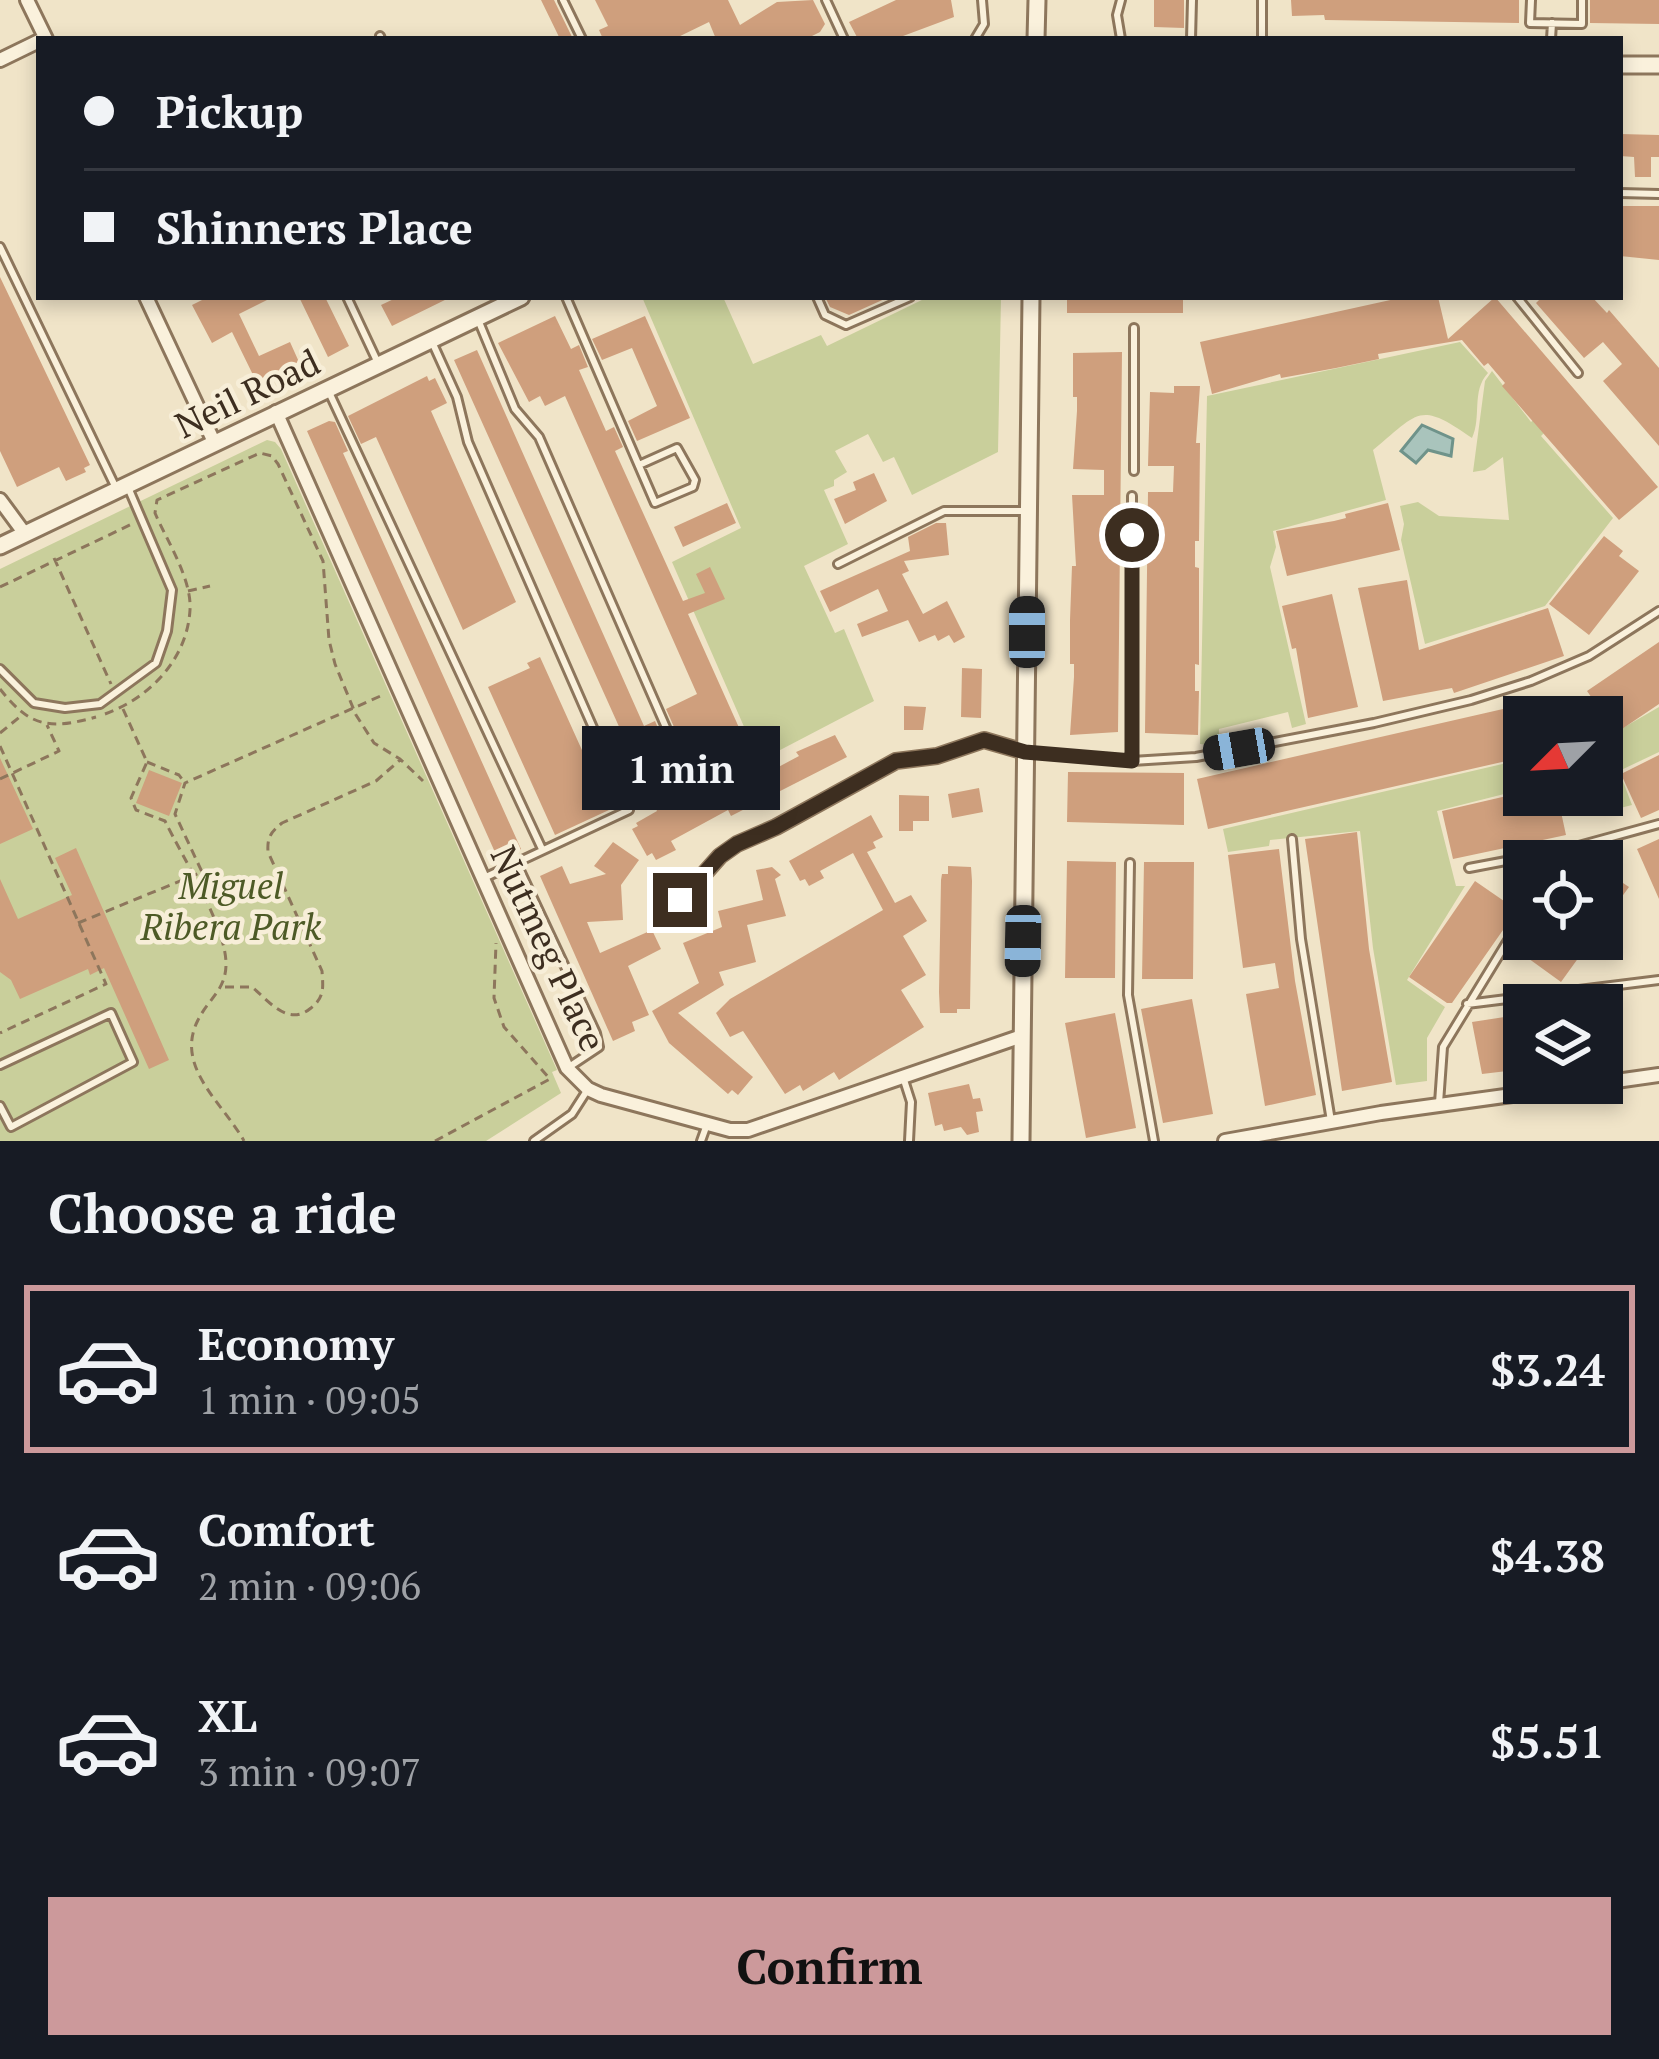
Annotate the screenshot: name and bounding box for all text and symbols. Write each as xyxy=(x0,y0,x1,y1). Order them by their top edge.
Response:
text: Pickup xyxy=(156,81,303,141)
text: Shinners Place xyxy=(156,197,473,257)
street label: Neil Road xyxy=(167,338,327,448)
route start xyxy=(1105,508,1159,562)
car xyxy=(1009,596,1045,668)
north arrow xyxy=(1503,696,1623,816)
map controls xyxy=(1503,696,1623,1104)
car xyxy=(1200,725,1278,773)
callout: 1 min xyxy=(581,726,779,810)
text: 1 min xyxy=(628,742,734,794)
street label: Nutmeg Place xyxy=(481,837,617,1059)
button: locate xyxy=(1503,840,1623,960)
park label: Miguel Ribera Park xyxy=(140,862,322,950)
route end xyxy=(653,873,707,927)
car xyxy=(1004,905,1042,977)
button: layers xyxy=(1503,984,1623,1104)
text: Choose a ride xyxy=(48,1177,397,1248)
text: Economy xyxy=(198,1313,394,1373)
icon: car xyxy=(54,1315,162,1423)
text: $3.24 xyxy=(1490,1339,1605,1399)
text: 1 min · 09:05 xyxy=(198,1373,421,1425)
text: Comfort xyxy=(198,1499,375,1559)
icon: car xyxy=(54,1501,162,1609)
text: $4.38 xyxy=(1490,1525,1605,1585)
text: 2 min · 09:06 xyxy=(198,1559,421,1611)
text: XL xyxy=(198,1685,257,1745)
icon: car xyxy=(54,1687,162,1795)
text: $5.51 xyxy=(1490,1711,1605,1771)
text: 3 min · 09:07 xyxy=(198,1745,421,1797)
button: Confirm xyxy=(48,1897,1611,2035)

